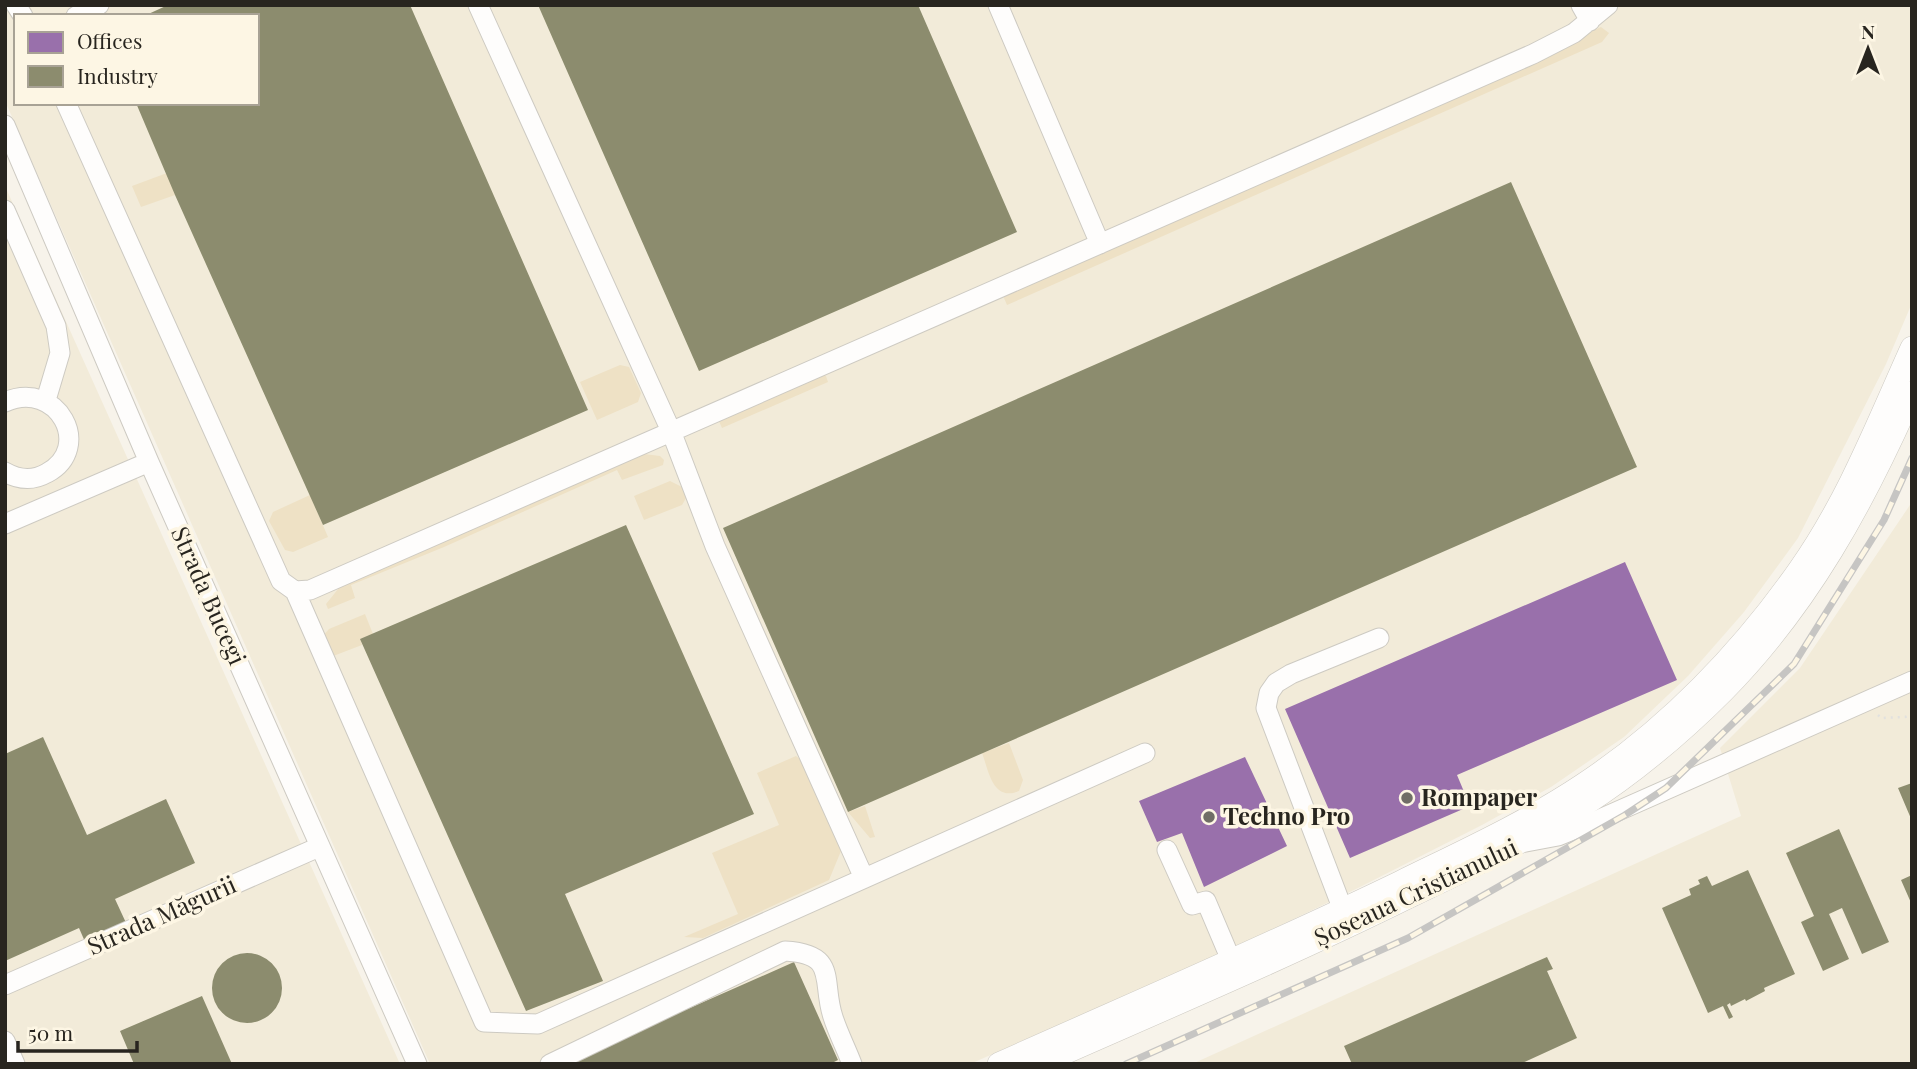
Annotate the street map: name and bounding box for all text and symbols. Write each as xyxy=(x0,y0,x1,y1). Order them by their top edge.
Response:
legend xyxy=(14,14,259,105)
north arrow xyxy=(1833,14,1903,84)
text: N xyxy=(1861,18,1875,44)
text: Offices xyxy=(77,26,142,54)
text: Industry xyxy=(77,61,158,89)
street label: Strada Bucegi xyxy=(165,521,255,669)
place label: Rompaper xyxy=(1421,780,1538,812)
marker: Rompaper xyxy=(1399,790,1415,806)
place label: Techno Pro xyxy=(1223,799,1350,831)
marker: Techno Pro xyxy=(1201,809,1217,825)
street label: Șoseaua Cristianului xyxy=(1308,830,1522,952)
street label: Strada Măgurii xyxy=(82,867,241,961)
scale bar xyxy=(18,1010,136,1054)
text: 50 m xyxy=(28,1018,74,1046)

